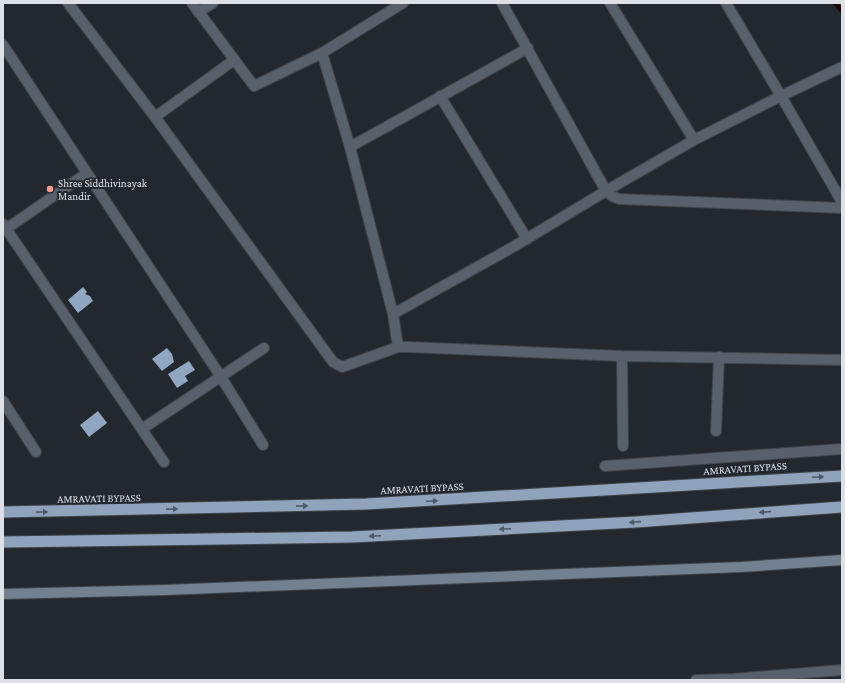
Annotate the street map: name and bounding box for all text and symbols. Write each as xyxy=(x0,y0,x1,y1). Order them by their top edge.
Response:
place label: Shree Siddhivinayak Mandir xyxy=(58,177,148,202)
marker: Shree Siddhivinayak Mandir xyxy=(45,184,55,194)
street label: AMRAVATI BYPASS xyxy=(703,459,787,477)
one-way arrow xyxy=(812,474,825,480)
street label: AMRAVATI BYPASS xyxy=(380,480,464,496)
street label: AMRAVATI BYPASS xyxy=(57,491,141,505)
one-way arrow xyxy=(426,497,438,504)
one-way arrow xyxy=(296,503,309,509)
one-way arrow xyxy=(166,506,179,512)
one-way arrow xyxy=(36,509,49,515)
one-way arrow xyxy=(759,509,771,516)
one-way arrow xyxy=(629,518,641,525)
one-way arrow xyxy=(499,525,511,532)
one-way arrow xyxy=(369,532,381,539)

